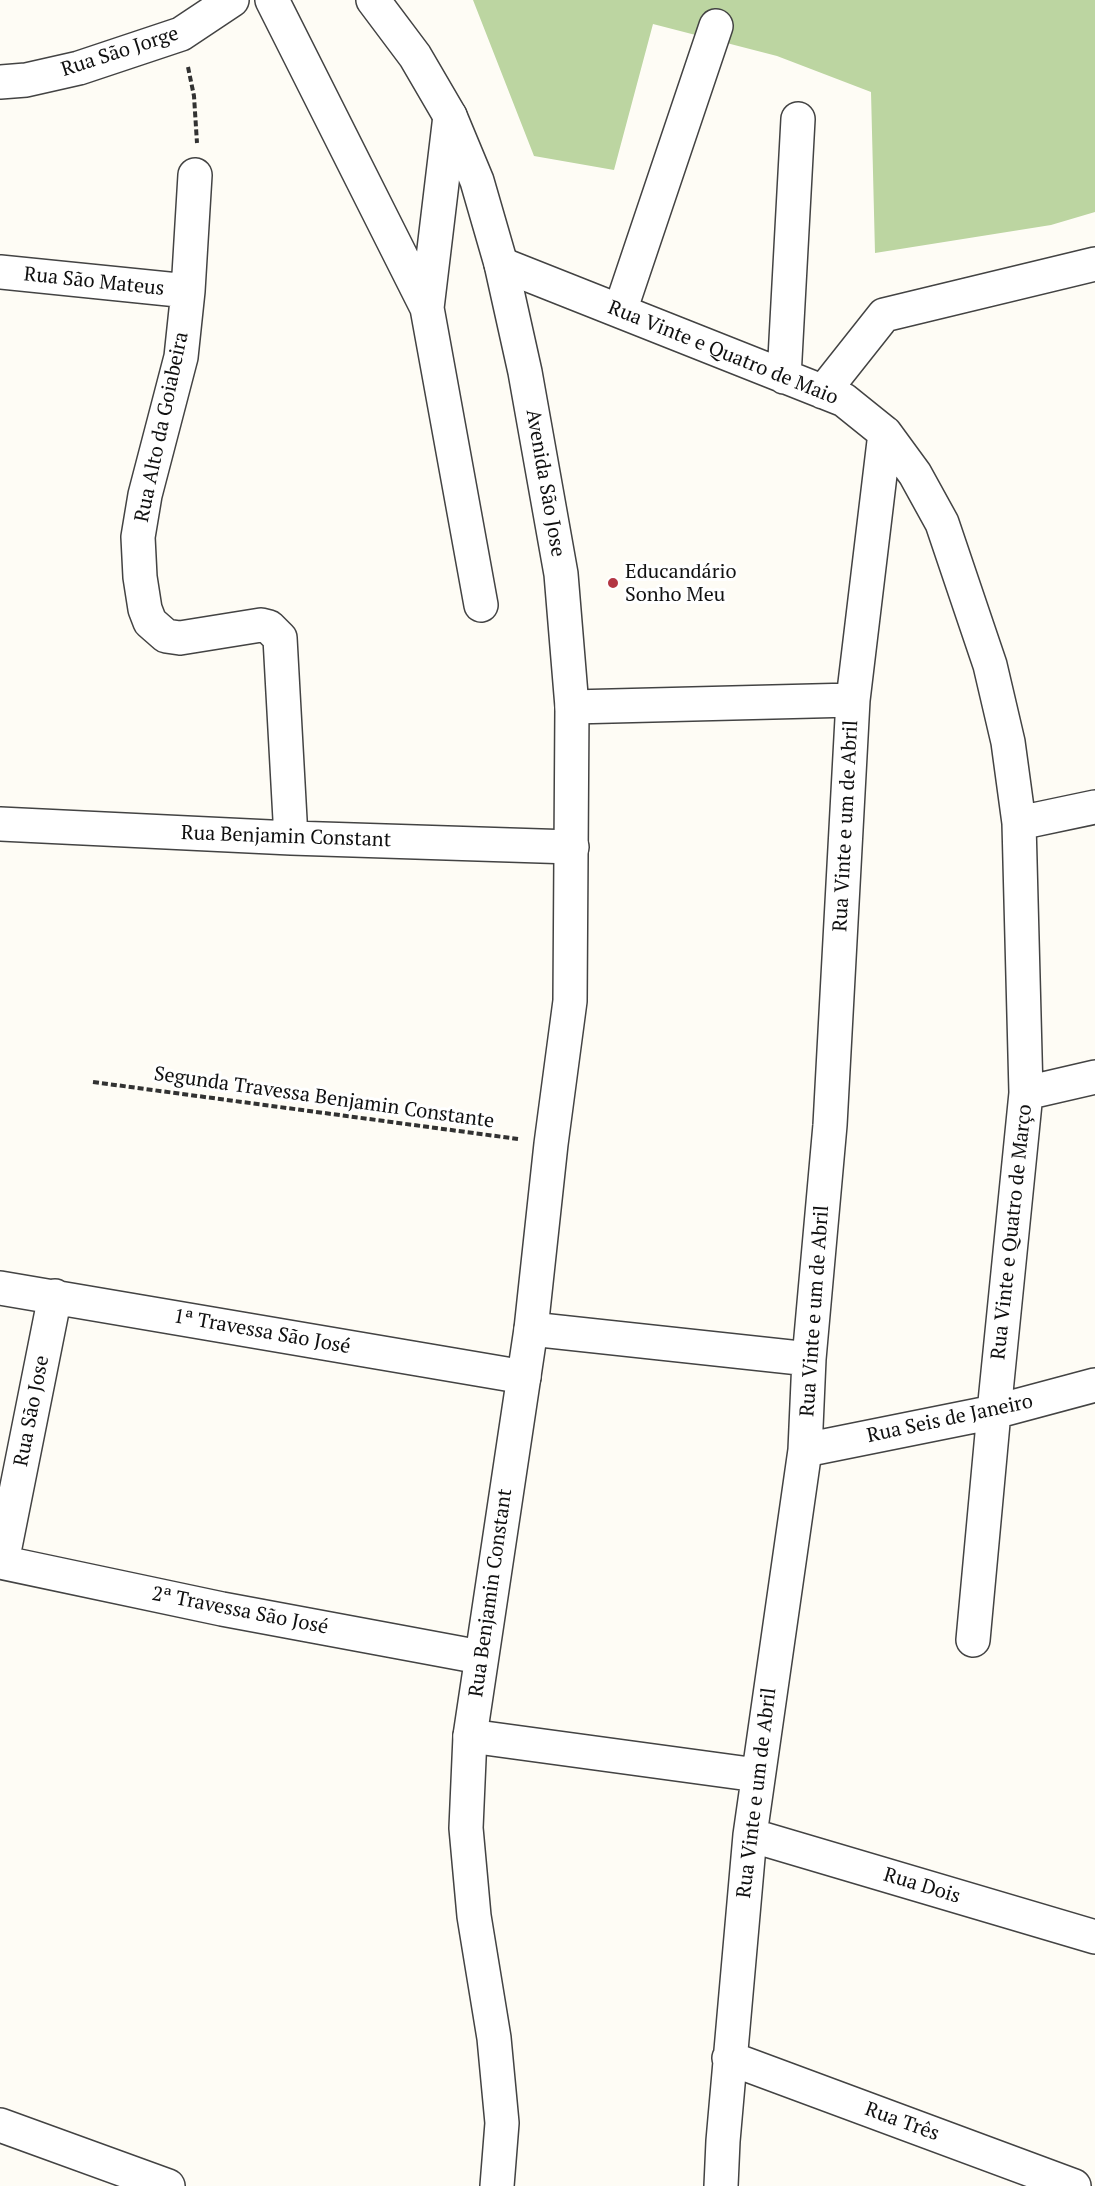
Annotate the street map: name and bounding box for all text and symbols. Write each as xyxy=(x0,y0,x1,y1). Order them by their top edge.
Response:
street label: Rua São Jorge xyxy=(58,22,182,82)
street label: Rua São Mateus xyxy=(23,263,165,301)
street label: Rua Vinte e Quatro de Maio xyxy=(604,296,842,410)
street label: Rua Alto da Goiabeira xyxy=(130,330,194,524)
street label: Avenida São Jose xyxy=(520,407,570,559)
place label: Educandário Sonho Meu xyxy=(625,560,736,607)
marker: Educandário Sonho Meu xyxy=(606,576,620,590)
street label: Rua Vinte e um de Abril xyxy=(828,720,864,932)
street label: Rua Benjamin Constant xyxy=(181,821,391,853)
street label: Segunda Travessa Benjamin Constante xyxy=(152,1062,496,1134)
street label: Rua Vinte e Quatro de Março xyxy=(987,1103,1037,1361)
street label: Rua Vinte e um de Abril xyxy=(796,1204,834,1418)
street label: 1ª Travessa São José xyxy=(172,1305,352,1359)
street label: Rua São Jose xyxy=(9,1353,55,1469)
street label: Rua Seis de Janeiro xyxy=(865,1390,1035,1448)
street label: Rua Benjamin Constant xyxy=(464,1487,518,1699)
street label: 2ª Travessa São José xyxy=(150,1582,330,1640)
street label: Rua Vinte e um de Abril xyxy=(732,1686,782,1900)
street label: Rua Dois xyxy=(881,1863,963,1909)
street label: Rua Três xyxy=(862,2097,942,2147)

